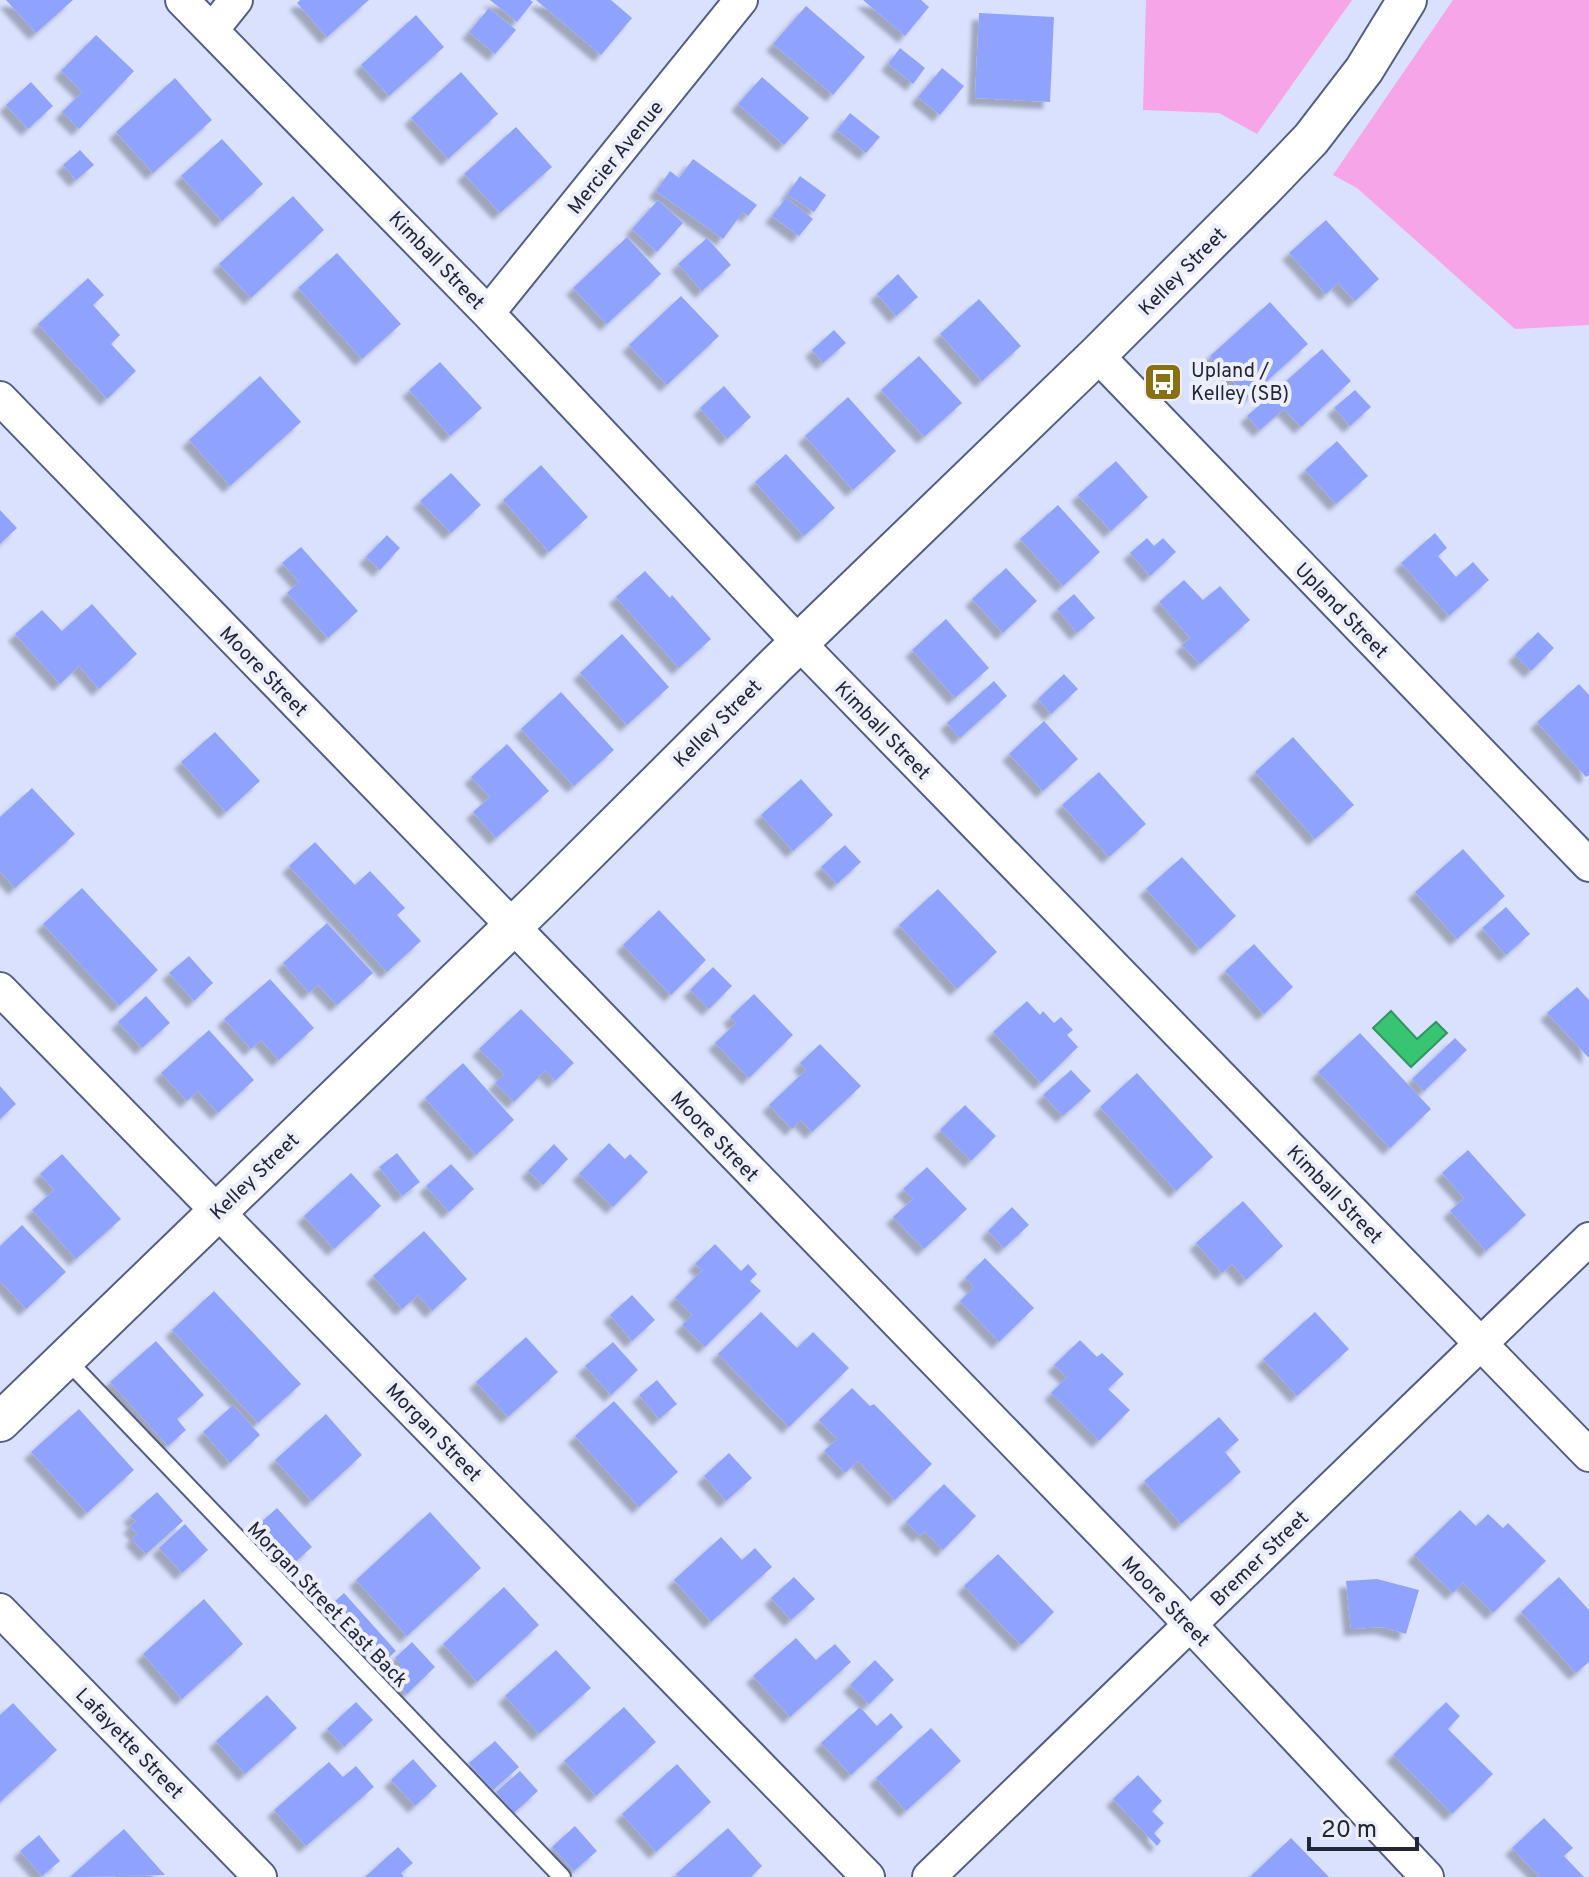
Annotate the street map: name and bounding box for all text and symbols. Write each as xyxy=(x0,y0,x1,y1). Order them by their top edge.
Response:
street label: Mercier Avenue xyxy=(563,96,670,220)
street label: Kimball Street xyxy=(382,207,489,316)
street label: Kelley Street xyxy=(1134,223,1233,322)
place label: Upland / Kelley (SB) xyxy=(1191,359,1289,408)
bus stop icon: Upland / Kelley (SB) xyxy=(1142,361,1184,403)
street label: Upland Street xyxy=(1288,558,1393,665)
street label: Moore Street xyxy=(213,621,312,723)
street label: Kelley Street xyxy=(669,675,768,774)
street label: Kimball Street xyxy=(828,677,935,786)
street label: Moore Street xyxy=(664,1086,763,1188)
street label: Kelley Street xyxy=(205,1128,306,1227)
street label: Kimball Street xyxy=(1280,1141,1387,1250)
street label: Morgan Street xyxy=(379,1378,486,1488)
street label: Bremer Street xyxy=(1206,1506,1315,1613)
street label: Morgan Street East Back xyxy=(240,1517,413,1694)
street label: Moore Street xyxy=(1115,1551,1214,1653)
street label: Lafayette Street xyxy=(69,1683,188,1806)
scale bar xyxy=(1309,1801,1417,1851)
text: 20 m xyxy=(1321,1816,1377,1846)

